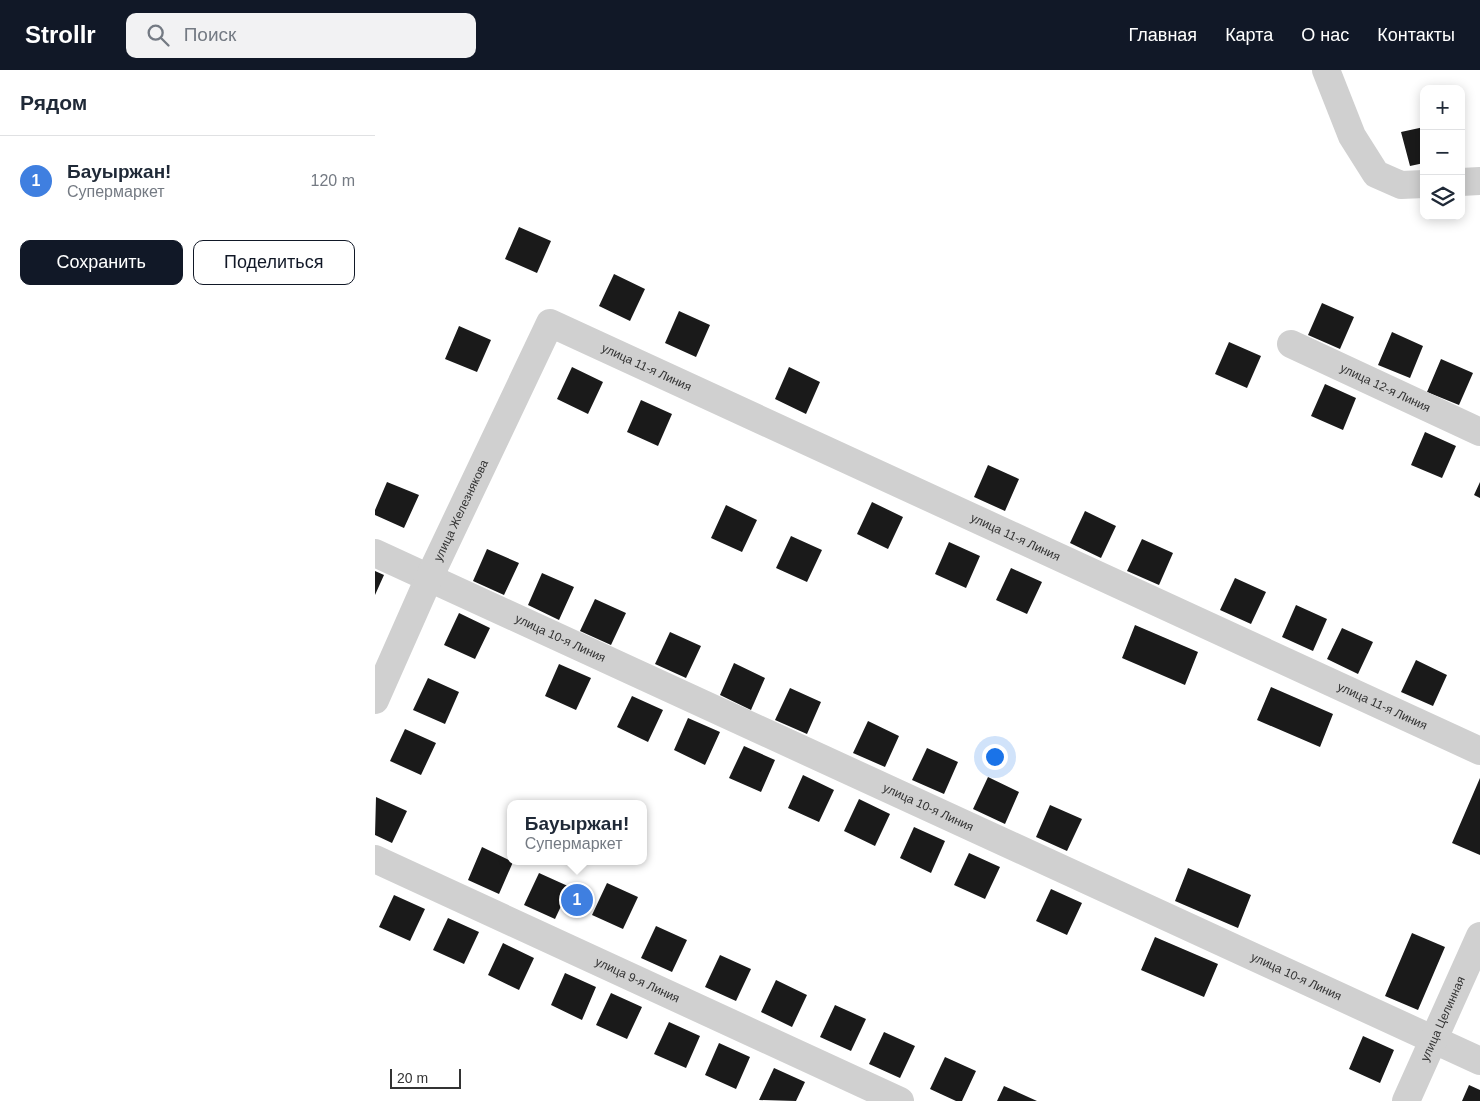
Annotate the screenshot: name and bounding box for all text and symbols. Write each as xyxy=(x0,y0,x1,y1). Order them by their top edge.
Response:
search box xyxy=(126,13,476,58)
text: Strollr xyxy=(25,21,96,48)
icon: search xyxy=(144,21,172,49)
text: Поиск xyxy=(184,24,236,45)
text: Главная xyxy=(1129,25,1197,45)
text: Карта xyxy=(1225,25,1273,45)
text: О нас xyxy=(1301,25,1349,45)
text: Контакты xyxy=(1377,25,1455,45)
map controls xyxy=(1420,85,1465,220)
button: + xyxy=(1420,85,1465,130)
text: Рядом xyxy=(20,91,87,114)
button: − xyxy=(1420,130,1465,175)
text: Бауыржан! xyxy=(67,161,171,182)
text: 1 xyxy=(32,172,40,189)
text: 120 m xyxy=(311,172,355,189)
button: layers xyxy=(1420,175,1465,220)
text: Супермаркет xyxy=(67,183,165,200)
button: Сохранить xyxy=(20,240,183,285)
button: Поделиться xyxy=(193,240,355,285)
street label: улица 11-я Линия xyxy=(600,341,694,394)
street label: улица 12-я Линия xyxy=(1338,361,1433,415)
street label: улица Железнякова xyxy=(431,457,491,564)
street label: улица 11-я Линия xyxy=(968,511,1062,564)
street label: улица 10-я Линия xyxy=(513,611,608,665)
street label: улица 11-я Линия xyxy=(1335,679,1429,733)
your location xyxy=(982,744,1008,770)
street label: улица 10-я Линия xyxy=(881,781,976,834)
popup xyxy=(507,800,647,865)
text: Бауыржан! xyxy=(525,813,629,834)
text: Супермаркет xyxy=(525,835,622,852)
pin: 1 xyxy=(561,881,593,919)
street label: улица 10-я Линия xyxy=(1249,950,1344,1003)
street label: улица 9-я Линия xyxy=(593,955,682,1005)
street label: улица Целинная xyxy=(1418,974,1468,1064)
scale bar xyxy=(390,1066,461,1089)
text: 20 m xyxy=(397,1070,428,1086)

